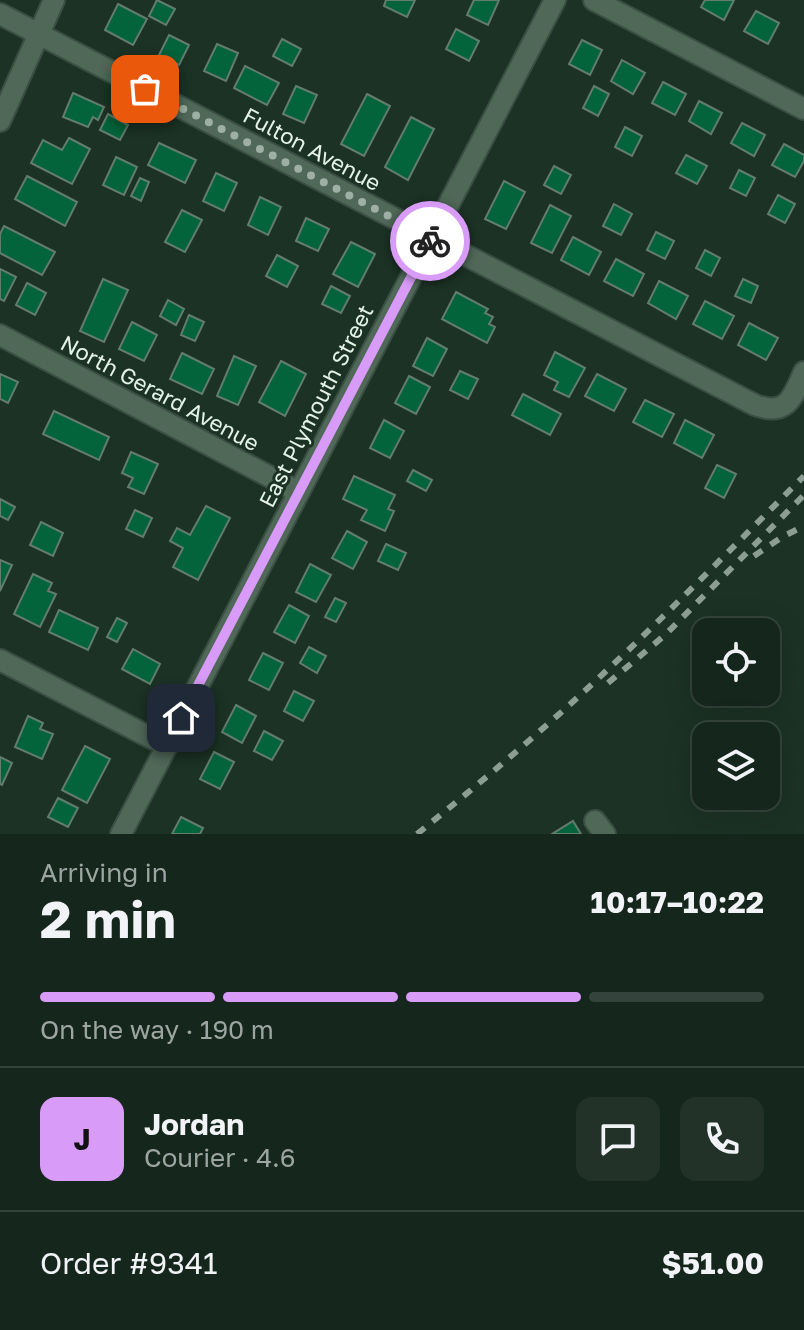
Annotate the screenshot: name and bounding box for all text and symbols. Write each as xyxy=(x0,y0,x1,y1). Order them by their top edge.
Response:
pin xyxy=(111,55,179,123)
icon: bag xyxy=(123,67,167,111)
street label: Fulton Avenue xyxy=(239,101,386,196)
courier xyxy=(390,201,470,281)
icon: bike xyxy=(408,219,452,263)
street label: East Plymouth Street xyxy=(253,300,378,512)
street label: North Gerard Avenue xyxy=(56,329,264,456)
map controls xyxy=(692,618,780,810)
button: locate xyxy=(692,618,780,706)
pin xyxy=(147,684,215,752)
icon: home xyxy=(159,696,203,740)
button: layers xyxy=(692,722,780,810)
text: Arriving in xyxy=(40,857,168,888)
text: 10:17–10:22 xyxy=(591,884,764,920)
text: 2 min xyxy=(40,887,176,949)
text: On the way · 190 m xyxy=(40,1014,274,1045)
button: chat xyxy=(576,1097,660,1181)
button: phone xyxy=(680,1097,764,1181)
text: Jordan xyxy=(144,1106,244,1142)
text: J xyxy=(73,1121,91,1157)
text: Courier · 4.6 xyxy=(144,1142,296,1173)
text: Order #9341 xyxy=(40,1245,218,1281)
text: $51.00 xyxy=(662,1245,764,1281)

